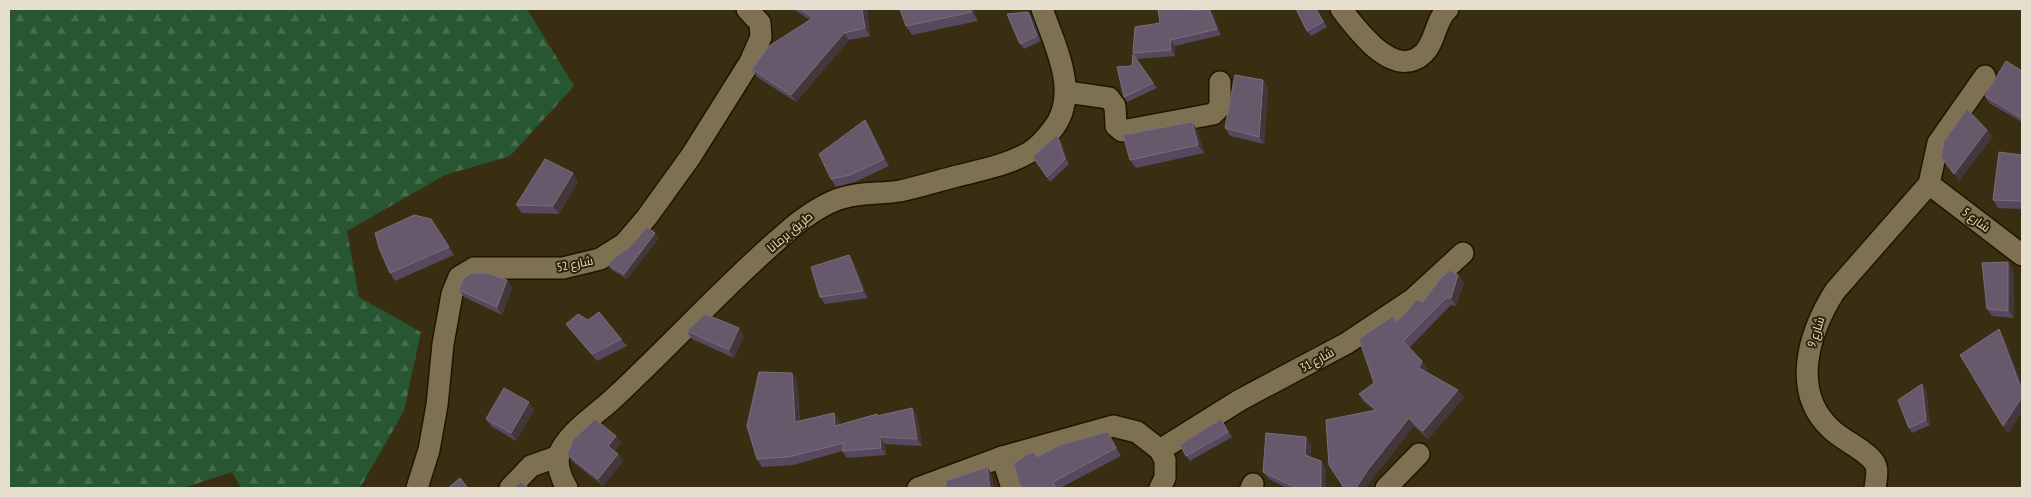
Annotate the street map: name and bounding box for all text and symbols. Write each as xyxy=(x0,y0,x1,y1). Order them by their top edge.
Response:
street label: شارع 5 xyxy=(1959,204,1993,236)
street label: طريق برمانا xyxy=(764,208,816,255)
street label: شارع 52 xyxy=(556,253,595,275)
street label: شارع 9 xyxy=(1804,315,1828,349)
street label: شارع 31 xyxy=(1297,344,1337,376)

